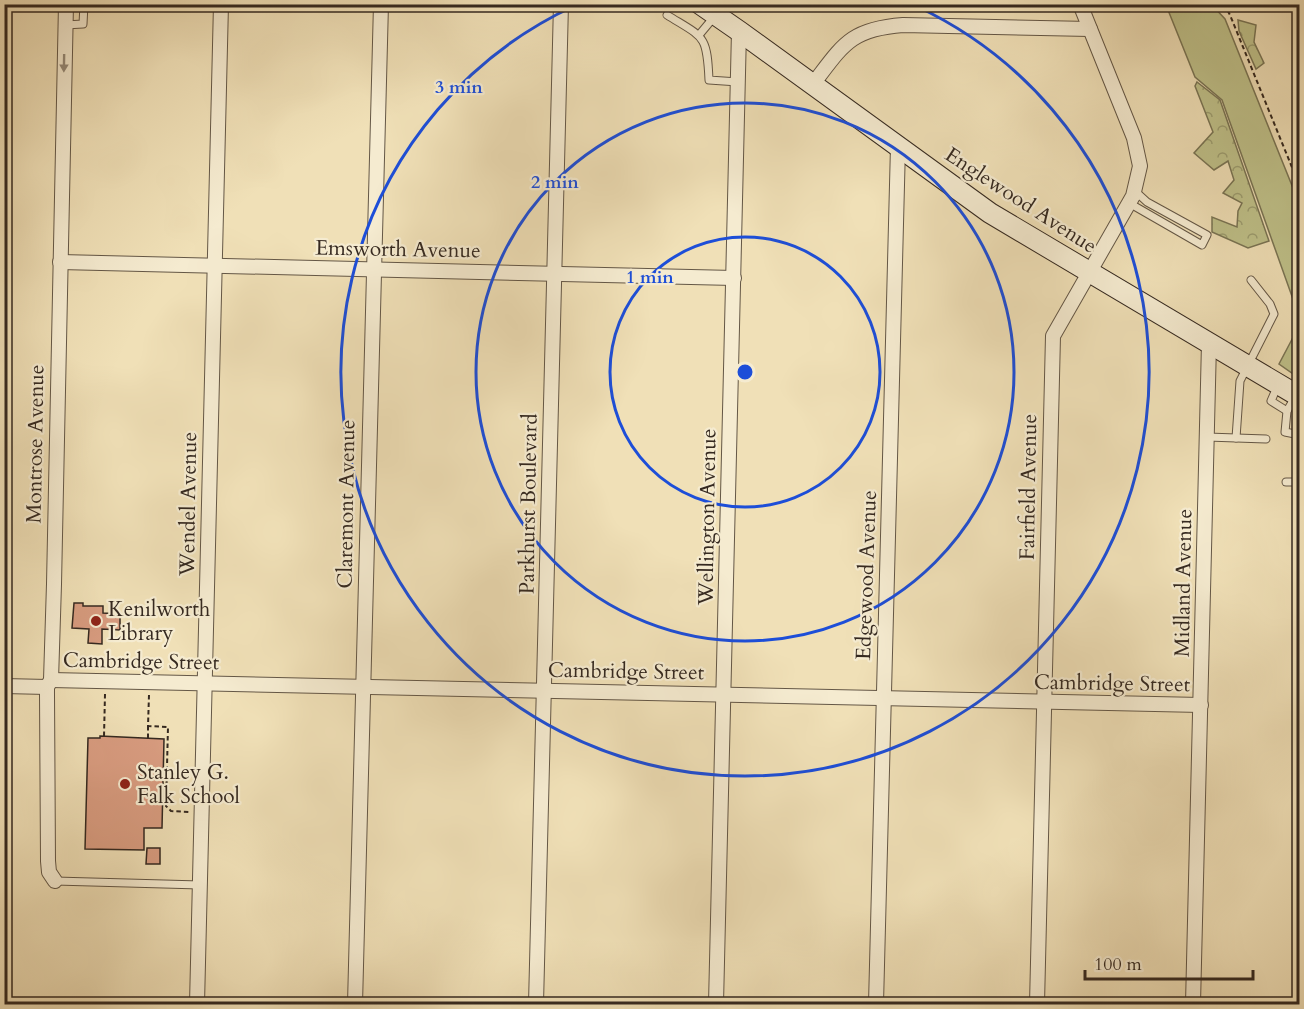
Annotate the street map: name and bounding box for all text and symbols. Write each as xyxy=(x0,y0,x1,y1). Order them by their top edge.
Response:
one-way arrow xyxy=(60,53,69,72)
text: 3 min xyxy=(435,75,483,100)
street label: Englewood Avenue xyxy=(939,140,1102,261)
text: 2 min xyxy=(531,170,579,195)
street label: Emsworth Avenue xyxy=(315,234,481,265)
text: 1 min xyxy=(626,265,674,290)
centre of rings xyxy=(735,362,755,382)
street label: Montrose Avenue xyxy=(20,364,51,524)
street label: Parkhurst Boulevard xyxy=(512,413,545,595)
street label: Fairfield Avenue xyxy=(1013,414,1044,560)
street label: Claremont Avenue xyxy=(331,419,362,589)
street label: Wellington Avenue xyxy=(691,428,724,607)
street label: Wendel Avenue xyxy=(173,432,204,577)
street label: Edgewood Avenue xyxy=(849,490,884,660)
street label: Midland Avenue xyxy=(1168,509,1199,657)
place label: Kenilworth Library xyxy=(108,595,211,648)
marker: Kenilworth Library xyxy=(89,614,103,628)
street label: Cambridge Street xyxy=(63,646,220,677)
street label: Cambridge Street xyxy=(548,656,705,687)
street label: Cambridge Street xyxy=(1034,668,1191,699)
place label: Stanley G. Falk School xyxy=(137,758,240,811)
marker: Stanley G. Falk School xyxy=(118,777,132,791)
scale bar xyxy=(1085,943,1253,981)
text: 100 m xyxy=(1094,952,1142,977)

